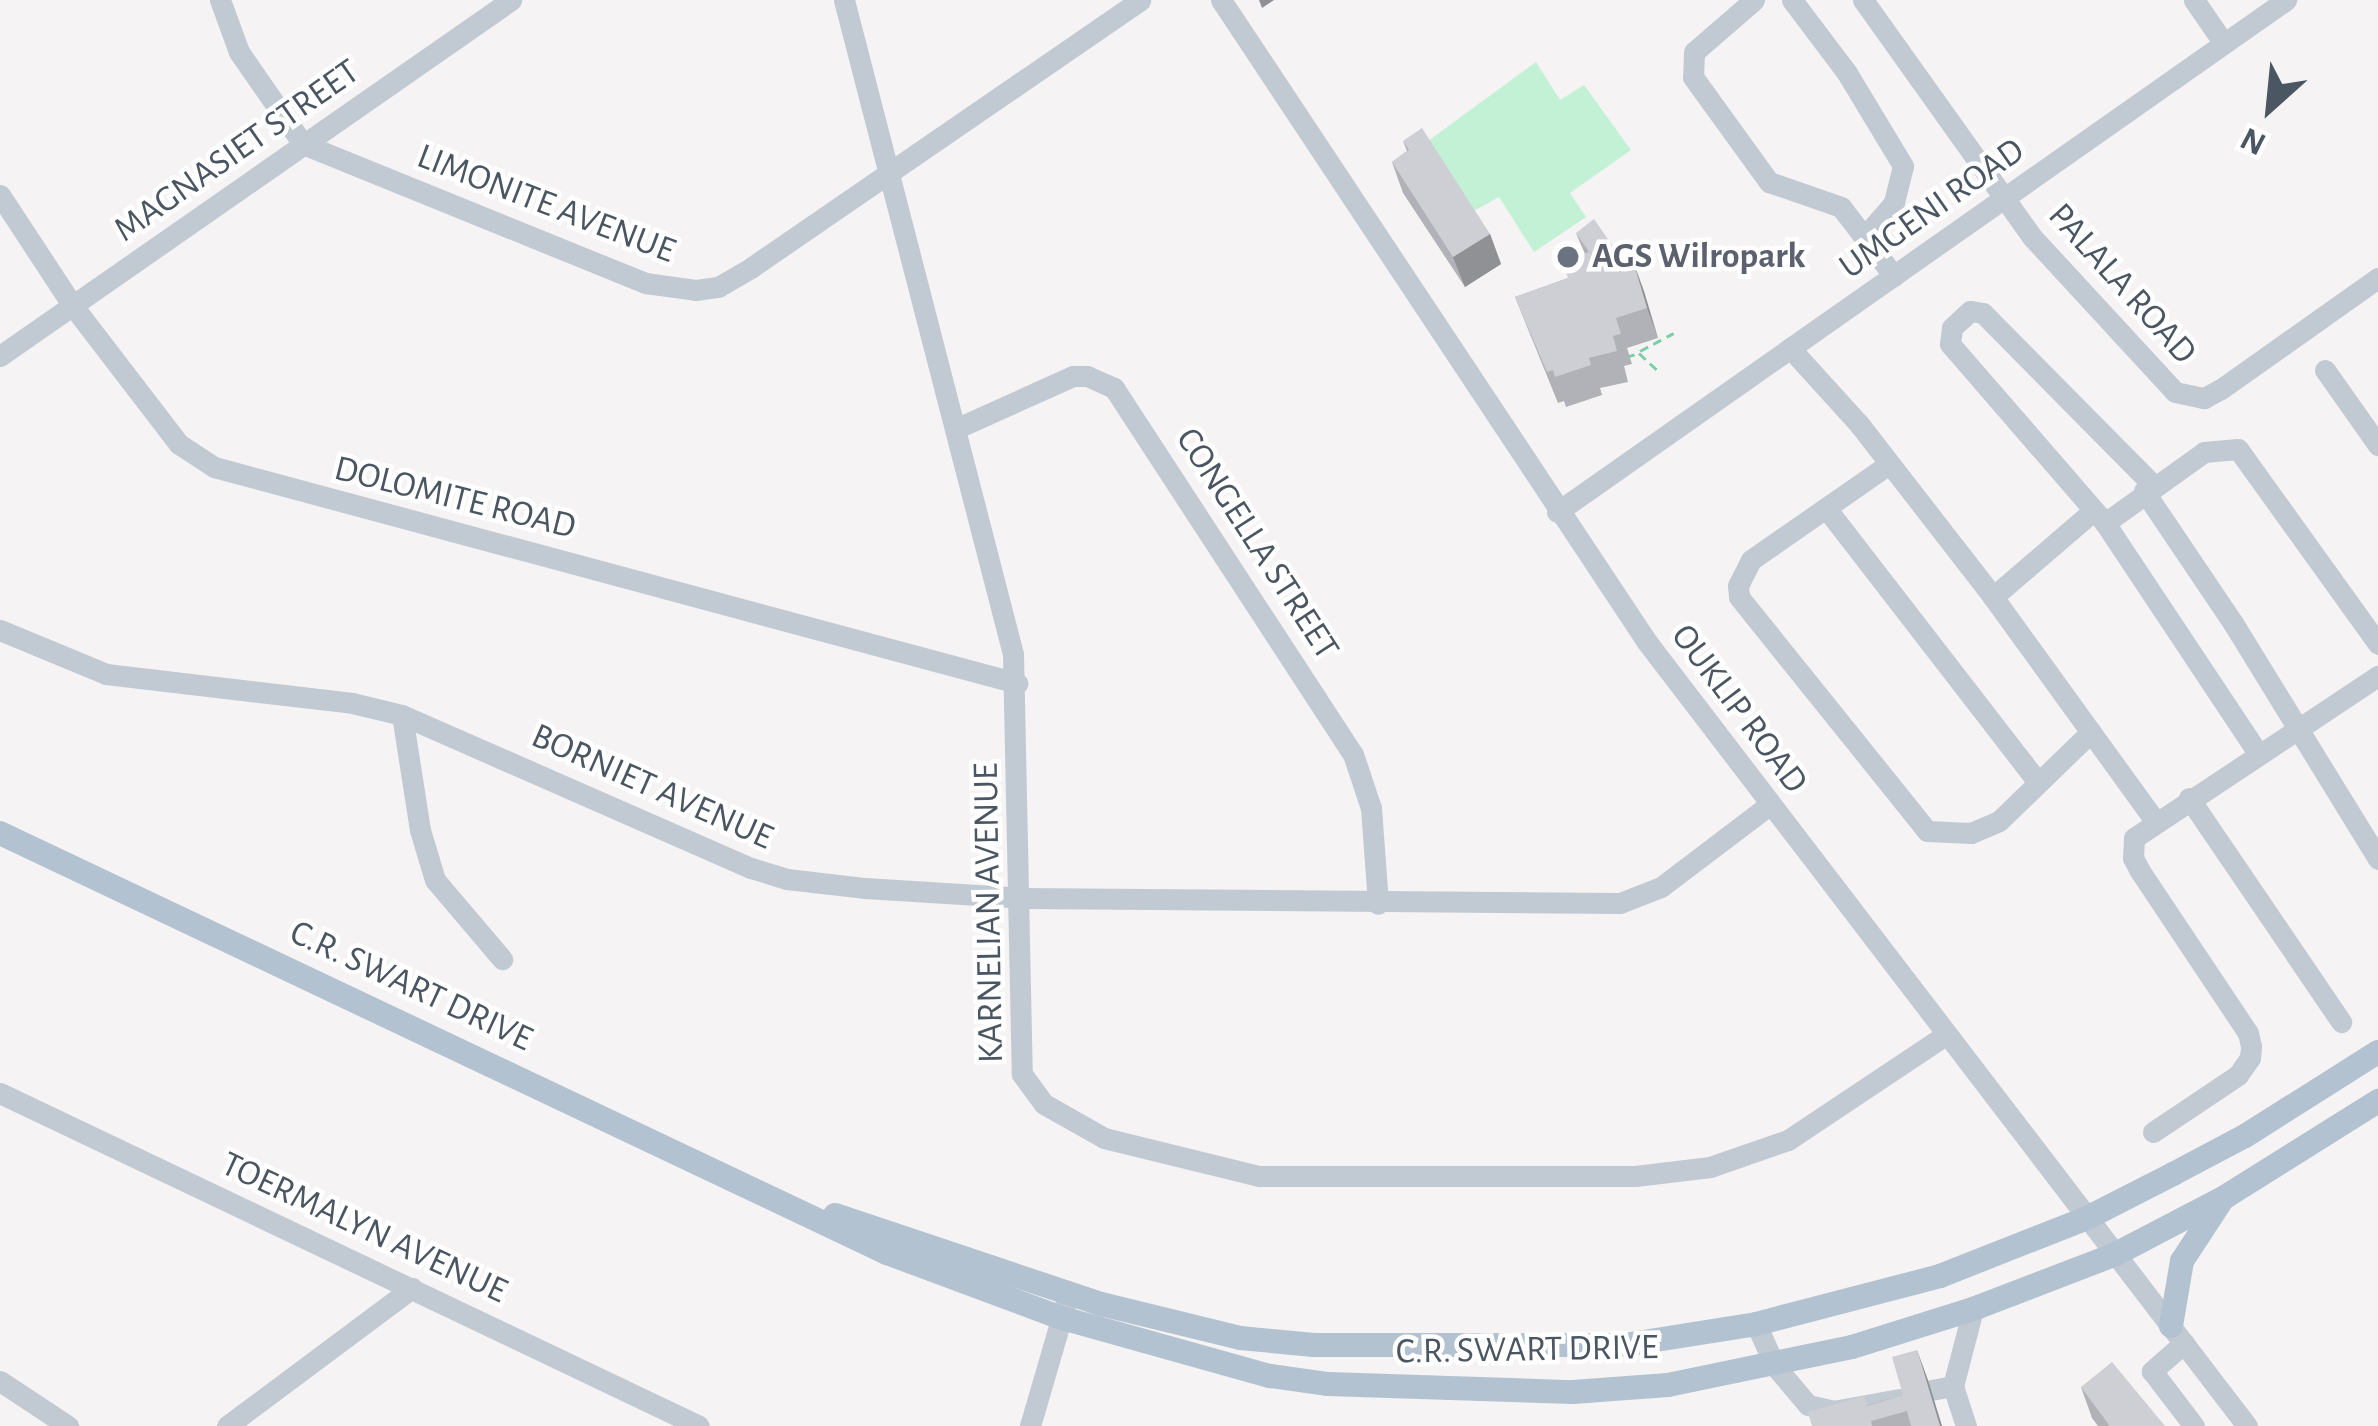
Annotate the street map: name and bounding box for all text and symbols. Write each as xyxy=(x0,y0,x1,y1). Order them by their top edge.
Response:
north arrow xyxy=(2210,48,2330,168)
street label: MAGNASIET STREET xyxy=(106,50,368,252)
text: N xyxy=(2236,121,2271,160)
street label: UMGENI ROAD xyxy=(1831,129,2033,289)
street label: LIMONITE AVENUE xyxy=(411,135,681,273)
street label: PALALA ROAD xyxy=(2039,195,2205,373)
place label: AGS Wilropark xyxy=(1592,235,1805,279)
marker: AGS Wilropark xyxy=(1555,244,1581,270)
street label: CONGELLA STREET xyxy=(1166,420,1348,668)
street label: DOLOMITE ROAD xyxy=(330,447,580,549)
street label: OUKLIP ROAD xyxy=(1661,616,1817,802)
street label: BORNIET AVENUE xyxy=(525,714,779,860)
street label: KARNELIAN AVENUE xyxy=(965,762,1013,1064)
street label: C.R. SWART DRIVE xyxy=(283,911,539,1061)
street label: TOERMALYN AVENUE xyxy=(214,1143,514,1313)
street label: C.R. SWART DRIVE xyxy=(1395,1326,1659,1374)

